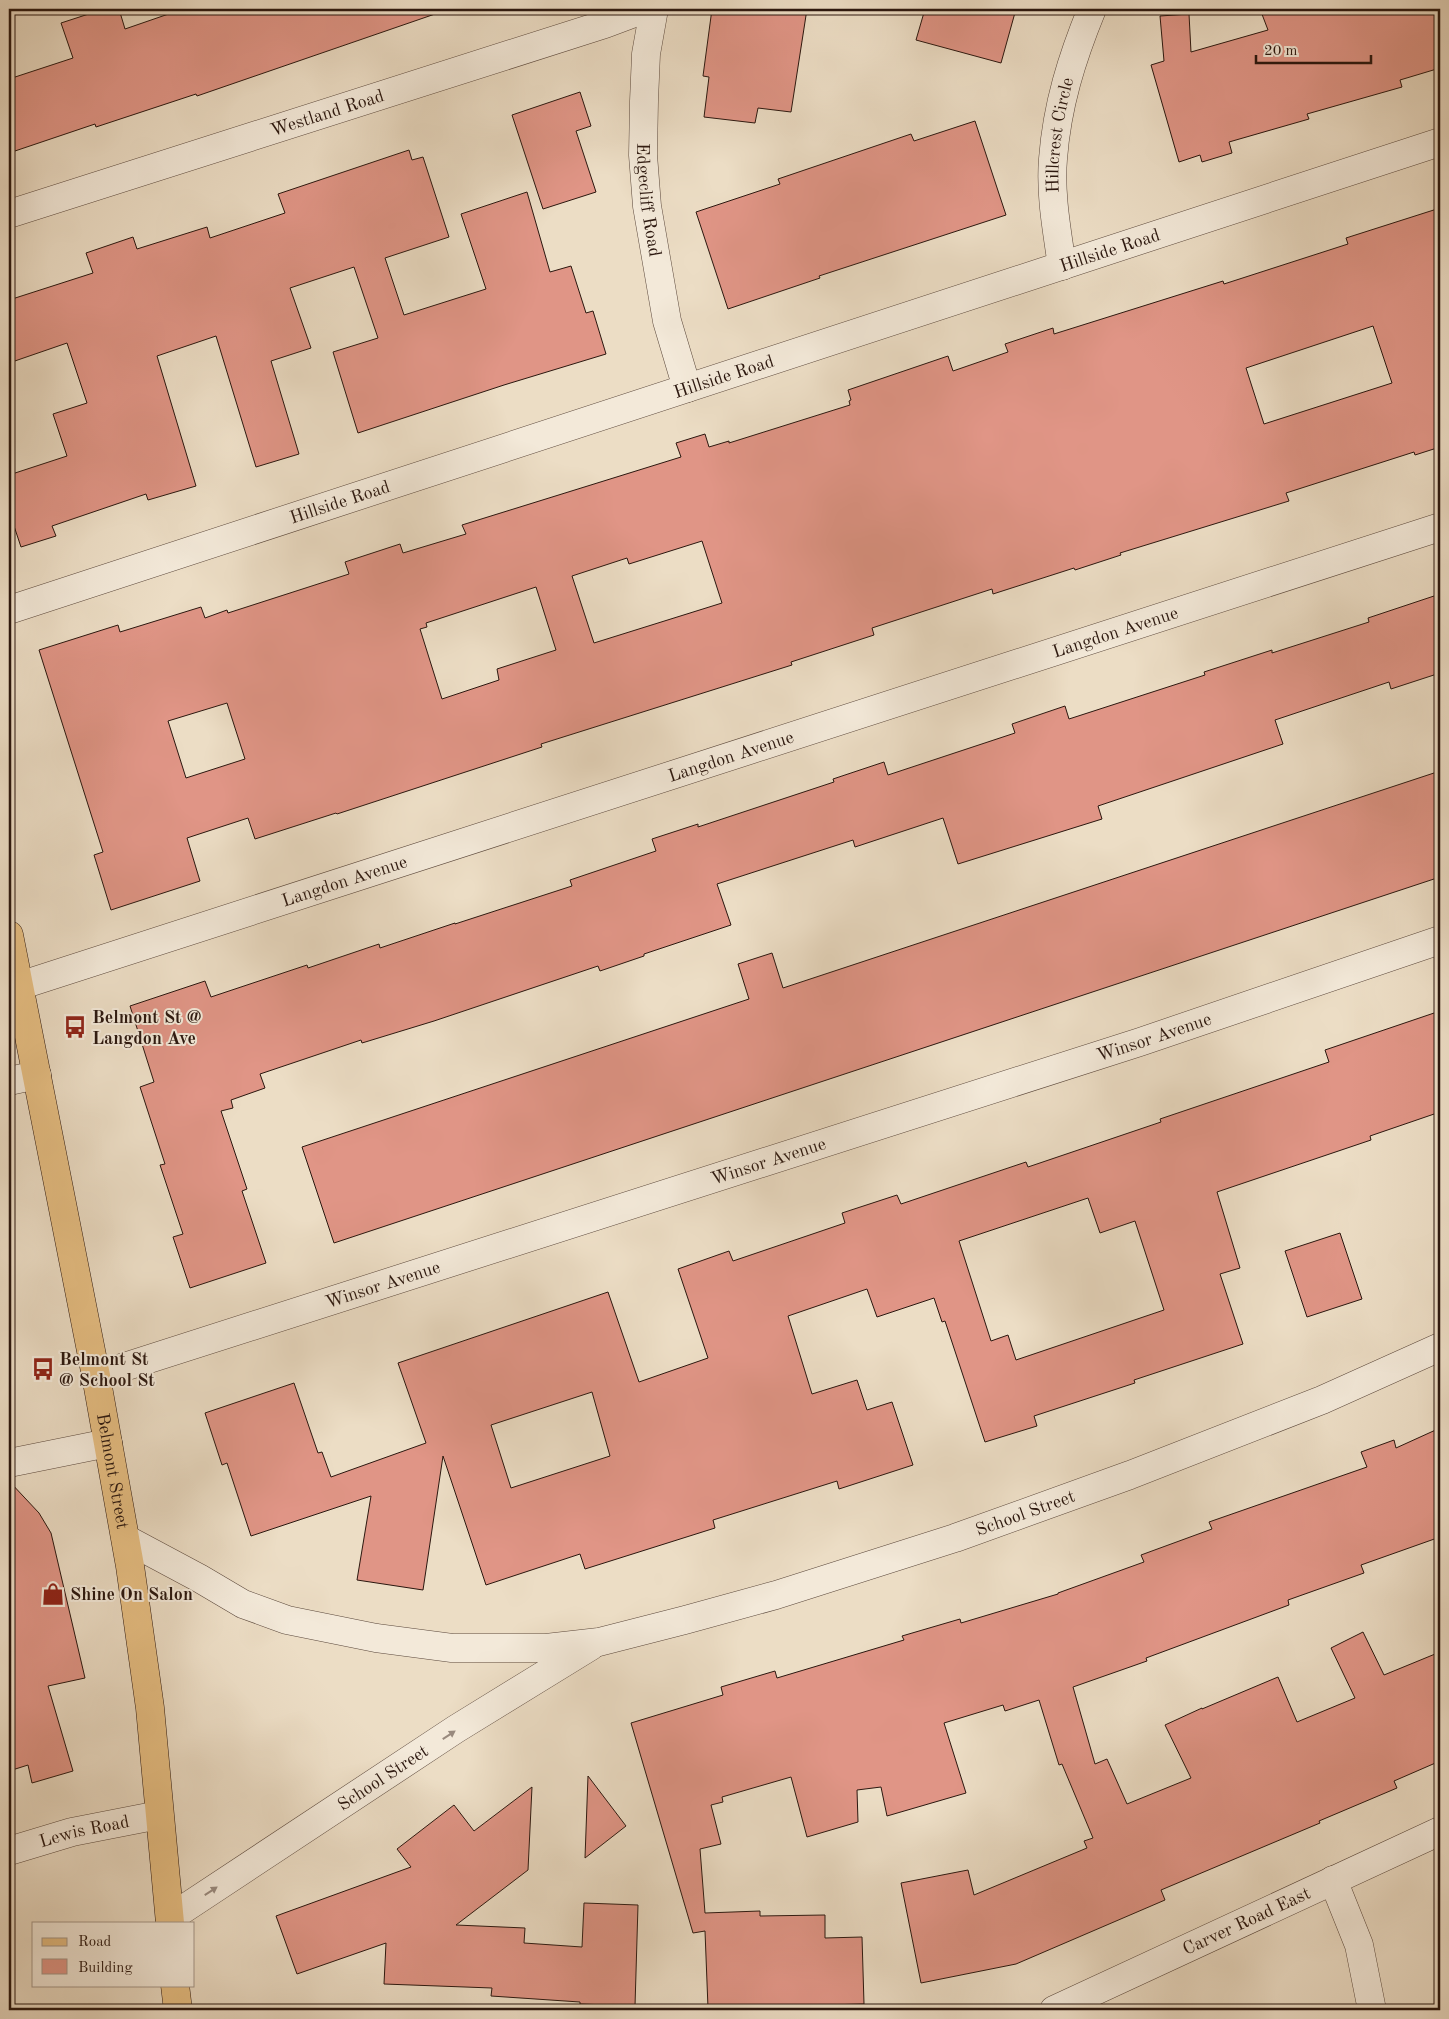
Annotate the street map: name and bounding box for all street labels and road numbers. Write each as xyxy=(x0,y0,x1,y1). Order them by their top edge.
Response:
street label: Hillcrest Circle xyxy=(1044,76,1077,193)
street label: Westland Road xyxy=(269,87,386,140)
street label: Edgecliff Road xyxy=(633,143,664,258)
street label: Hillside Road xyxy=(1058,226,1162,276)
street label: Hillside Road xyxy=(672,352,776,402)
street label: Hillside Road xyxy=(288,478,392,528)
street label: Langdon Avenue xyxy=(1051,604,1181,662)
street label: Langdon Avenue xyxy=(666,728,796,786)
street label: Langdon Avenue xyxy=(280,853,410,910)
street label: Winsor Avenue xyxy=(1095,1010,1214,1065)
street label: Winsor Avenue xyxy=(709,1135,828,1189)
street label: Winsor Avenue xyxy=(323,1258,443,1312)
street label: Belmont Street xyxy=(93,1412,131,1531)
street label: School Street xyxy=(973,1488,1078,1540)
street label: School Street xyxy=(335,1742,432,1815)
street label: Lewis Road xyxy=(37,1813,131,1851)
street label: Carver Road East xyxy=(1180,1884,1313,1959)

